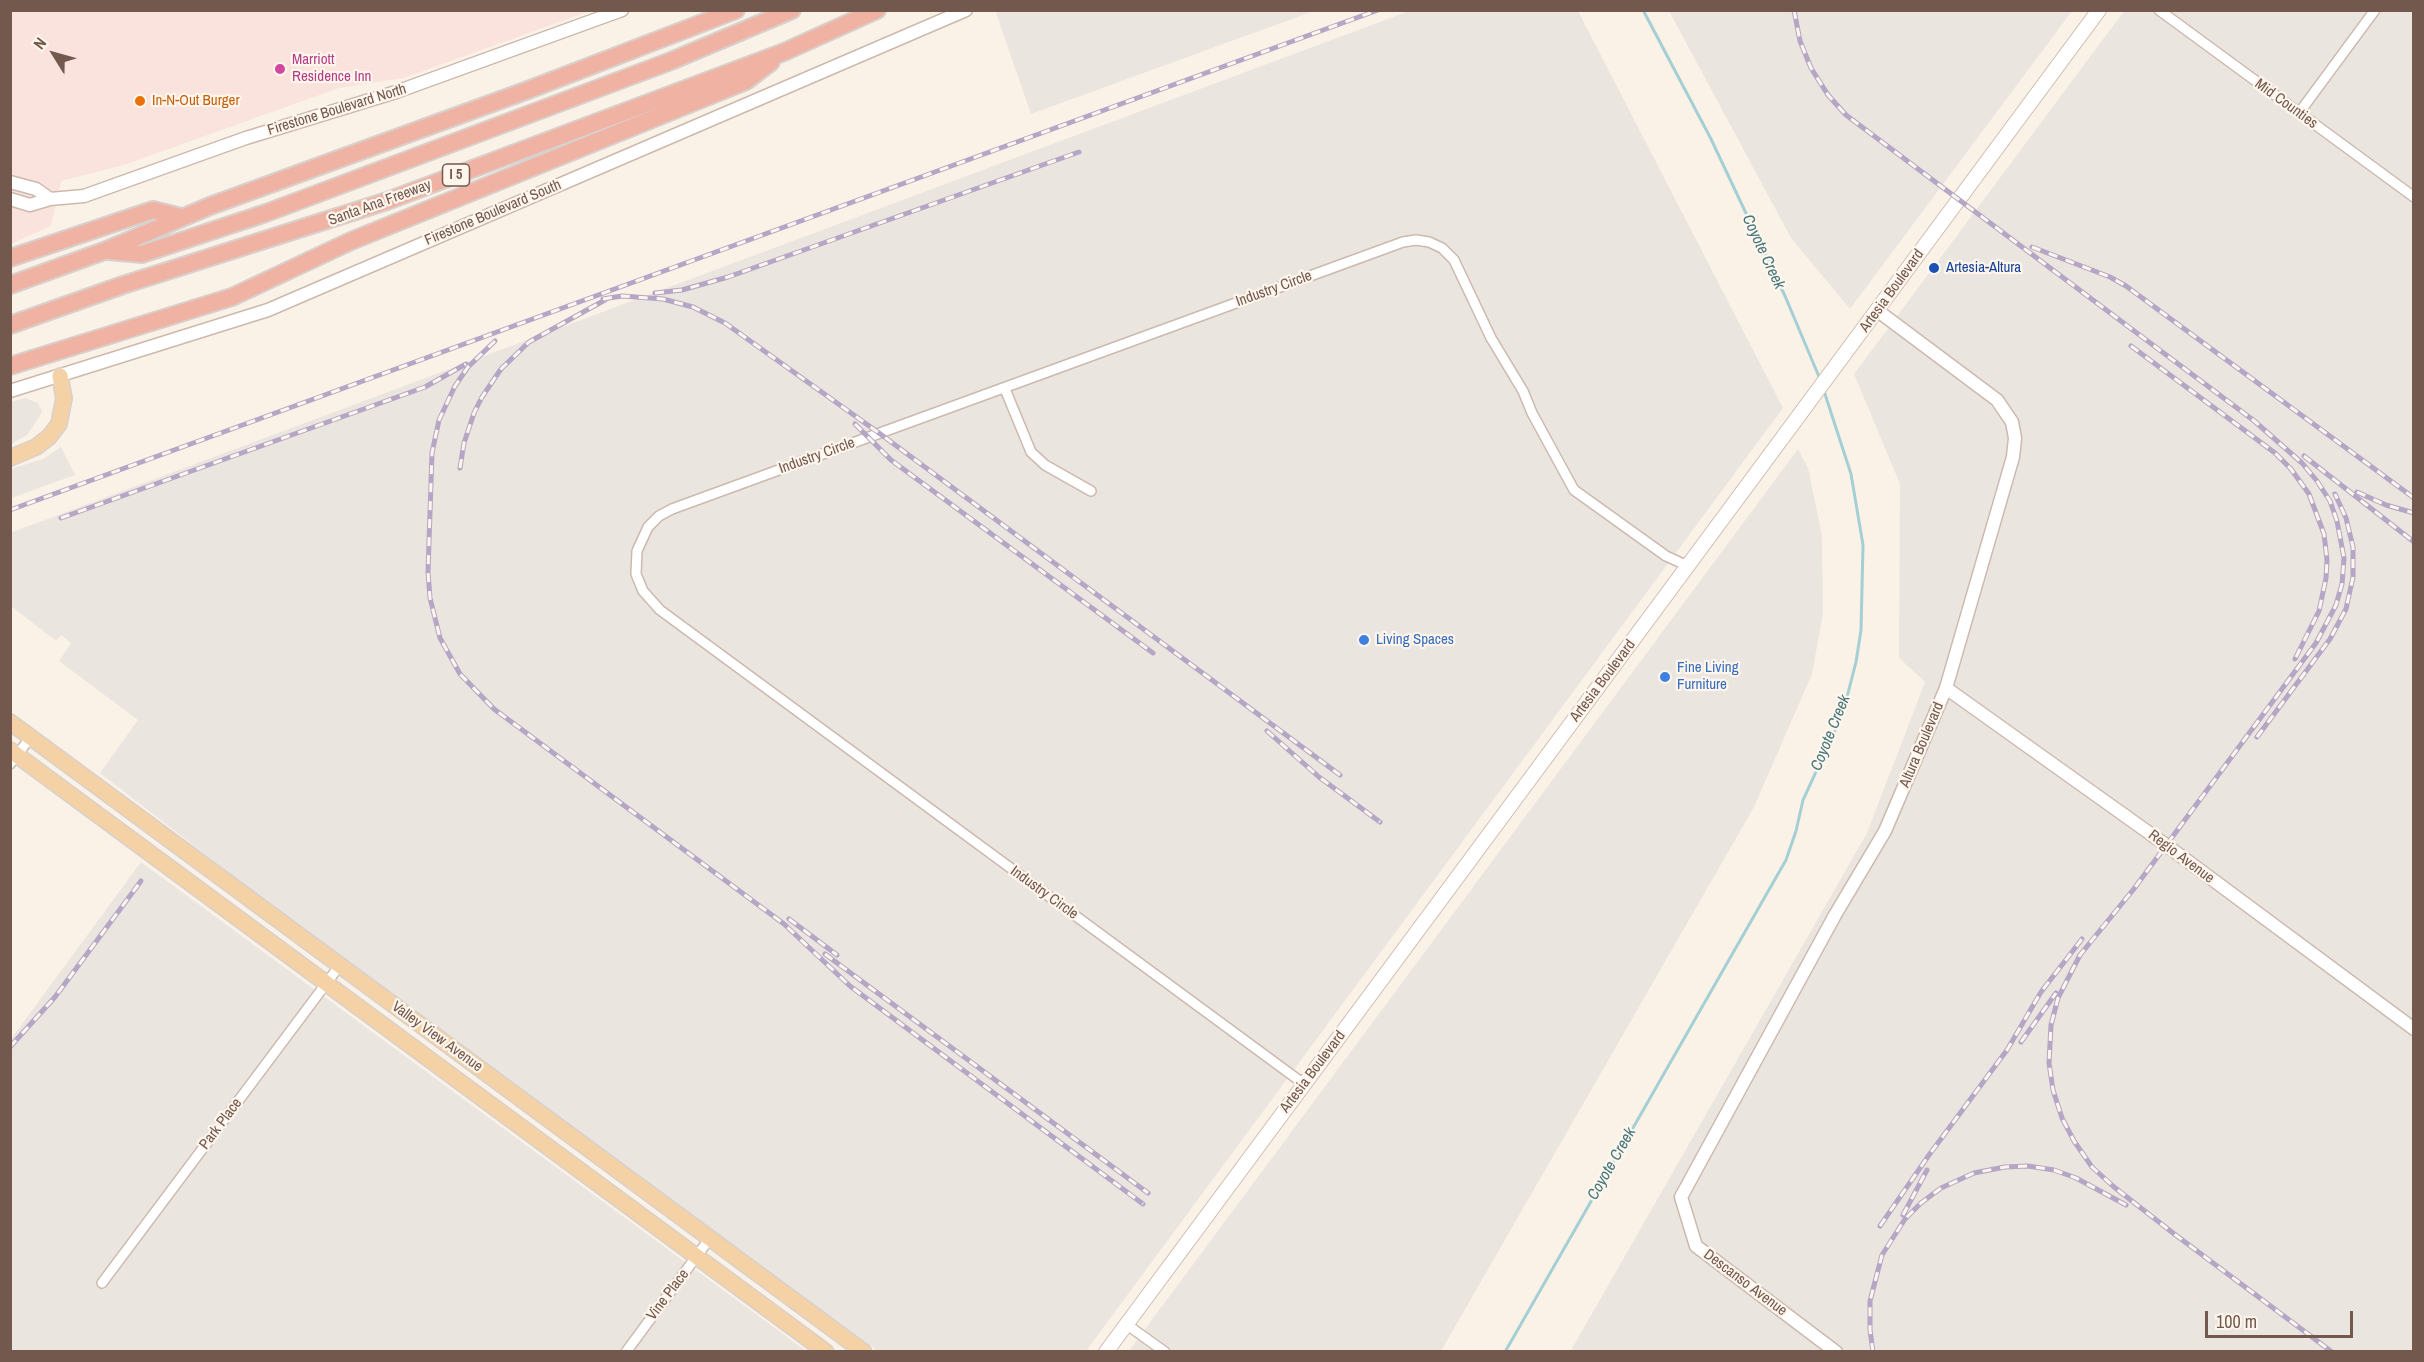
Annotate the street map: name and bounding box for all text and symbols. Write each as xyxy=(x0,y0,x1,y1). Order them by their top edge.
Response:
north arrow xyxy=(24,24,84,84)
text: N xyxy=(28,33,51,54)
place label: Marriott Residence Inn xyxy=(292,51,371,86)
marker: Marriott Residence Inn xyxy=(273,62,287,76)
street label: Mid Counties xyxy=(2251,75,2321,133)
street label: Firestone Boulevard North xyxy=(265,80,409,140)
place label: In-N-Out Burger xyxy=(152,92,239,110)
marker: In-N-Out Burger xyxy=(133,94,147,108)
road number: I 5 xyxy=(442,164,470,186)
street label: Santa Ana Freeway xyxy=(326,176,434,230)
street label: Firestone Boulevard South xyxy=(422,176,564,250)
water label: Coyote Creek xyxy=(1737,212,1789,292)
street label: Artesia Boulevard xyxy=(1856,246,1928,336)
place label: Artesia-Altura xyxy=(1946,259,2021,277)
marker: Artesia-Altura xyxy=(1927,261,1941,275)
street label: Industry Circle xyxy=(1234,267,1314,311)
street label: Industry Circle xyxy=(777,434,857,478)
place label: Living Spaces xyxy=(1376,631,1454,649)
marker: Living Spaces xyxy=(1357,633,1371,647)
street label: Artesia Boulevard xyxy=(1566,637,1640,725)
place label: Fine Living Furniture xyxy=(1677,659,1739,694)
marker: Fine Living Furniture xyxy=(1658,670,1672,684)
water label: Coyote Creek xyxy=(1807,692,1855,774)
street label: Altura Boulevard xyxy=(1896,700,1948,790)
street label: Regio Avenue xyxy=(2145,826,2217,888)
street label: Industry Circle xyxy=(1007,862,1081,924)
street label: Valley View Avenue xyxy=(388,998,486,1076)
street label: Artesia Boulevard xyxy=(1276,1028,1350,1116)
street label: Park Place xyxy=(196,1095,246,1153)
water label: Coyote Creek xyxy=(1584,1124,1640,1204)
street label: Descanso Avenue xyxy=(1700,1246,1790,1320)
street label: Vine Place xyxy=(643,1266,693,1324)
scale bar xyxy=(2208,1299,2356,1337)
text: 100 m xyxy=(2216,1309,2257,1334)

